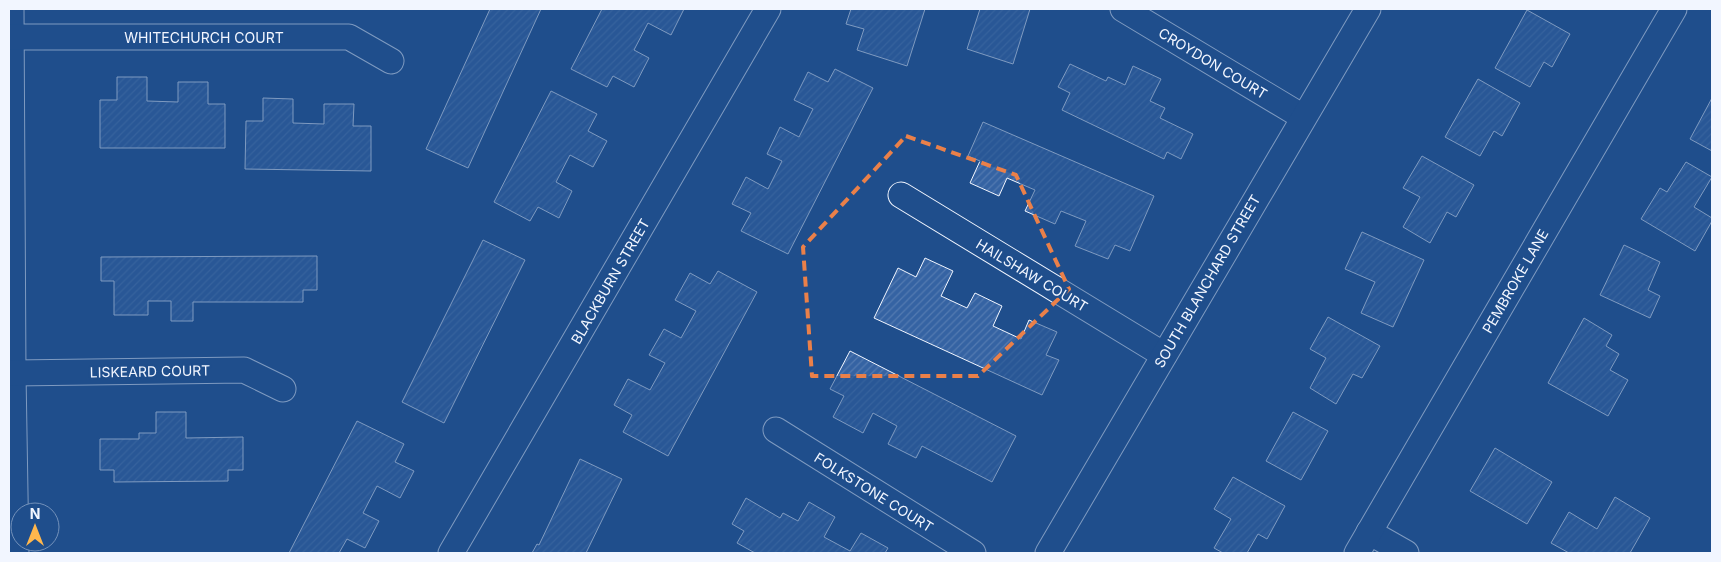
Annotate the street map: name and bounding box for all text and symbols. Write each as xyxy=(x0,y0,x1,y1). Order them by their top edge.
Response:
street label: CROYDON COURT xyxy=(1156,24,1270,102)
street label: WHITECHURCH COURT xyxy=(124,29,284,46)
street label: SOUTH BLANCHARD STREET xyxy=(1150,191,1264,371)
street label: BLACKBURN STREET xyxy=(567,215,653,347)
street label: PEMBROKE LANE xyxy=(1478,226,1552,336)
street label: HAILSHAW COURT xyxy=(973,235,1091,315)
street label: LISKEARD COURT xyxy=(90,361,210,381)
street label: FOLKSTONE COURT xyxy=(812,449,936,535)
north arrow xyxy=(10,502,60,552)
text: N xyxy=(30,505,40,522)

